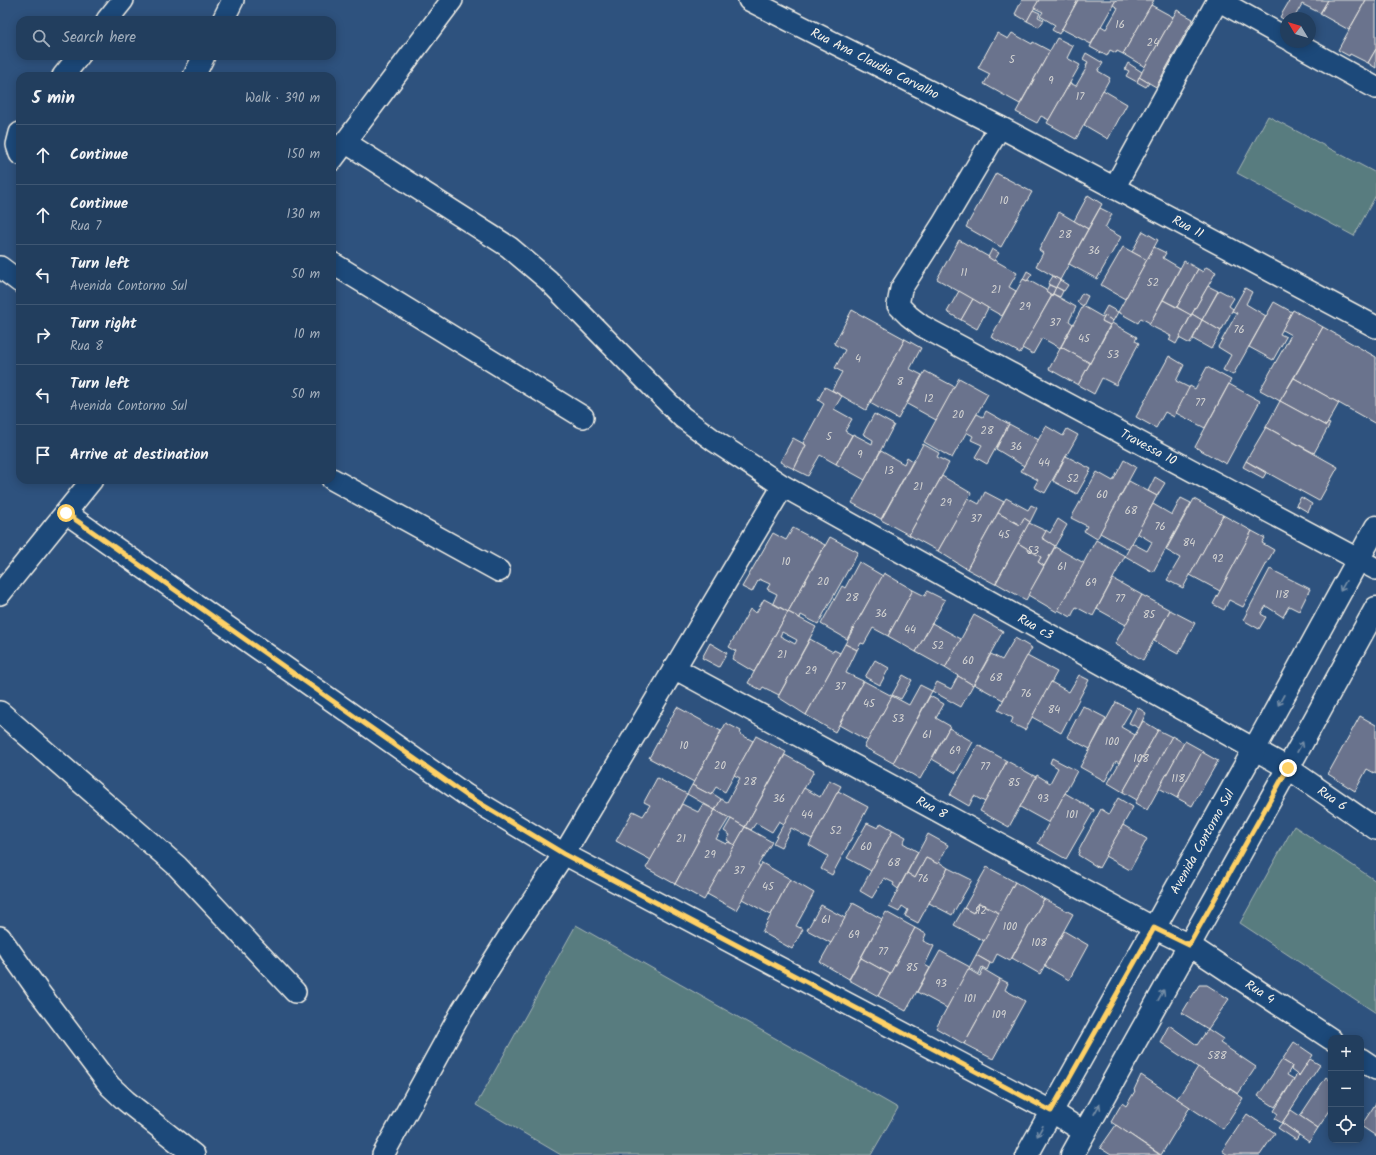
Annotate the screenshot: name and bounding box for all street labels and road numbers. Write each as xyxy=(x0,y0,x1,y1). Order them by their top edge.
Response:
street label: Rua Ana Claudia Carvalho xyxy=(807,22,943,105)
street label: Rua 11 xyxy=(1168,210,1207,244)
street label: Travessa 10 xyxy=(1116,423,1181,471)
street label: Rua c3 xyxy=(1014,608,1057,646)
street label: Rua 6 xyxy=(1313,781,1352,817)
street label: Avenida Contorno Sul xyxy=(1165,785,1240,898)
street label: Rua 8 xyxy=(912,790,951,825)
street label: Rua 4 xyxy=(1241,974,1279,1010)

